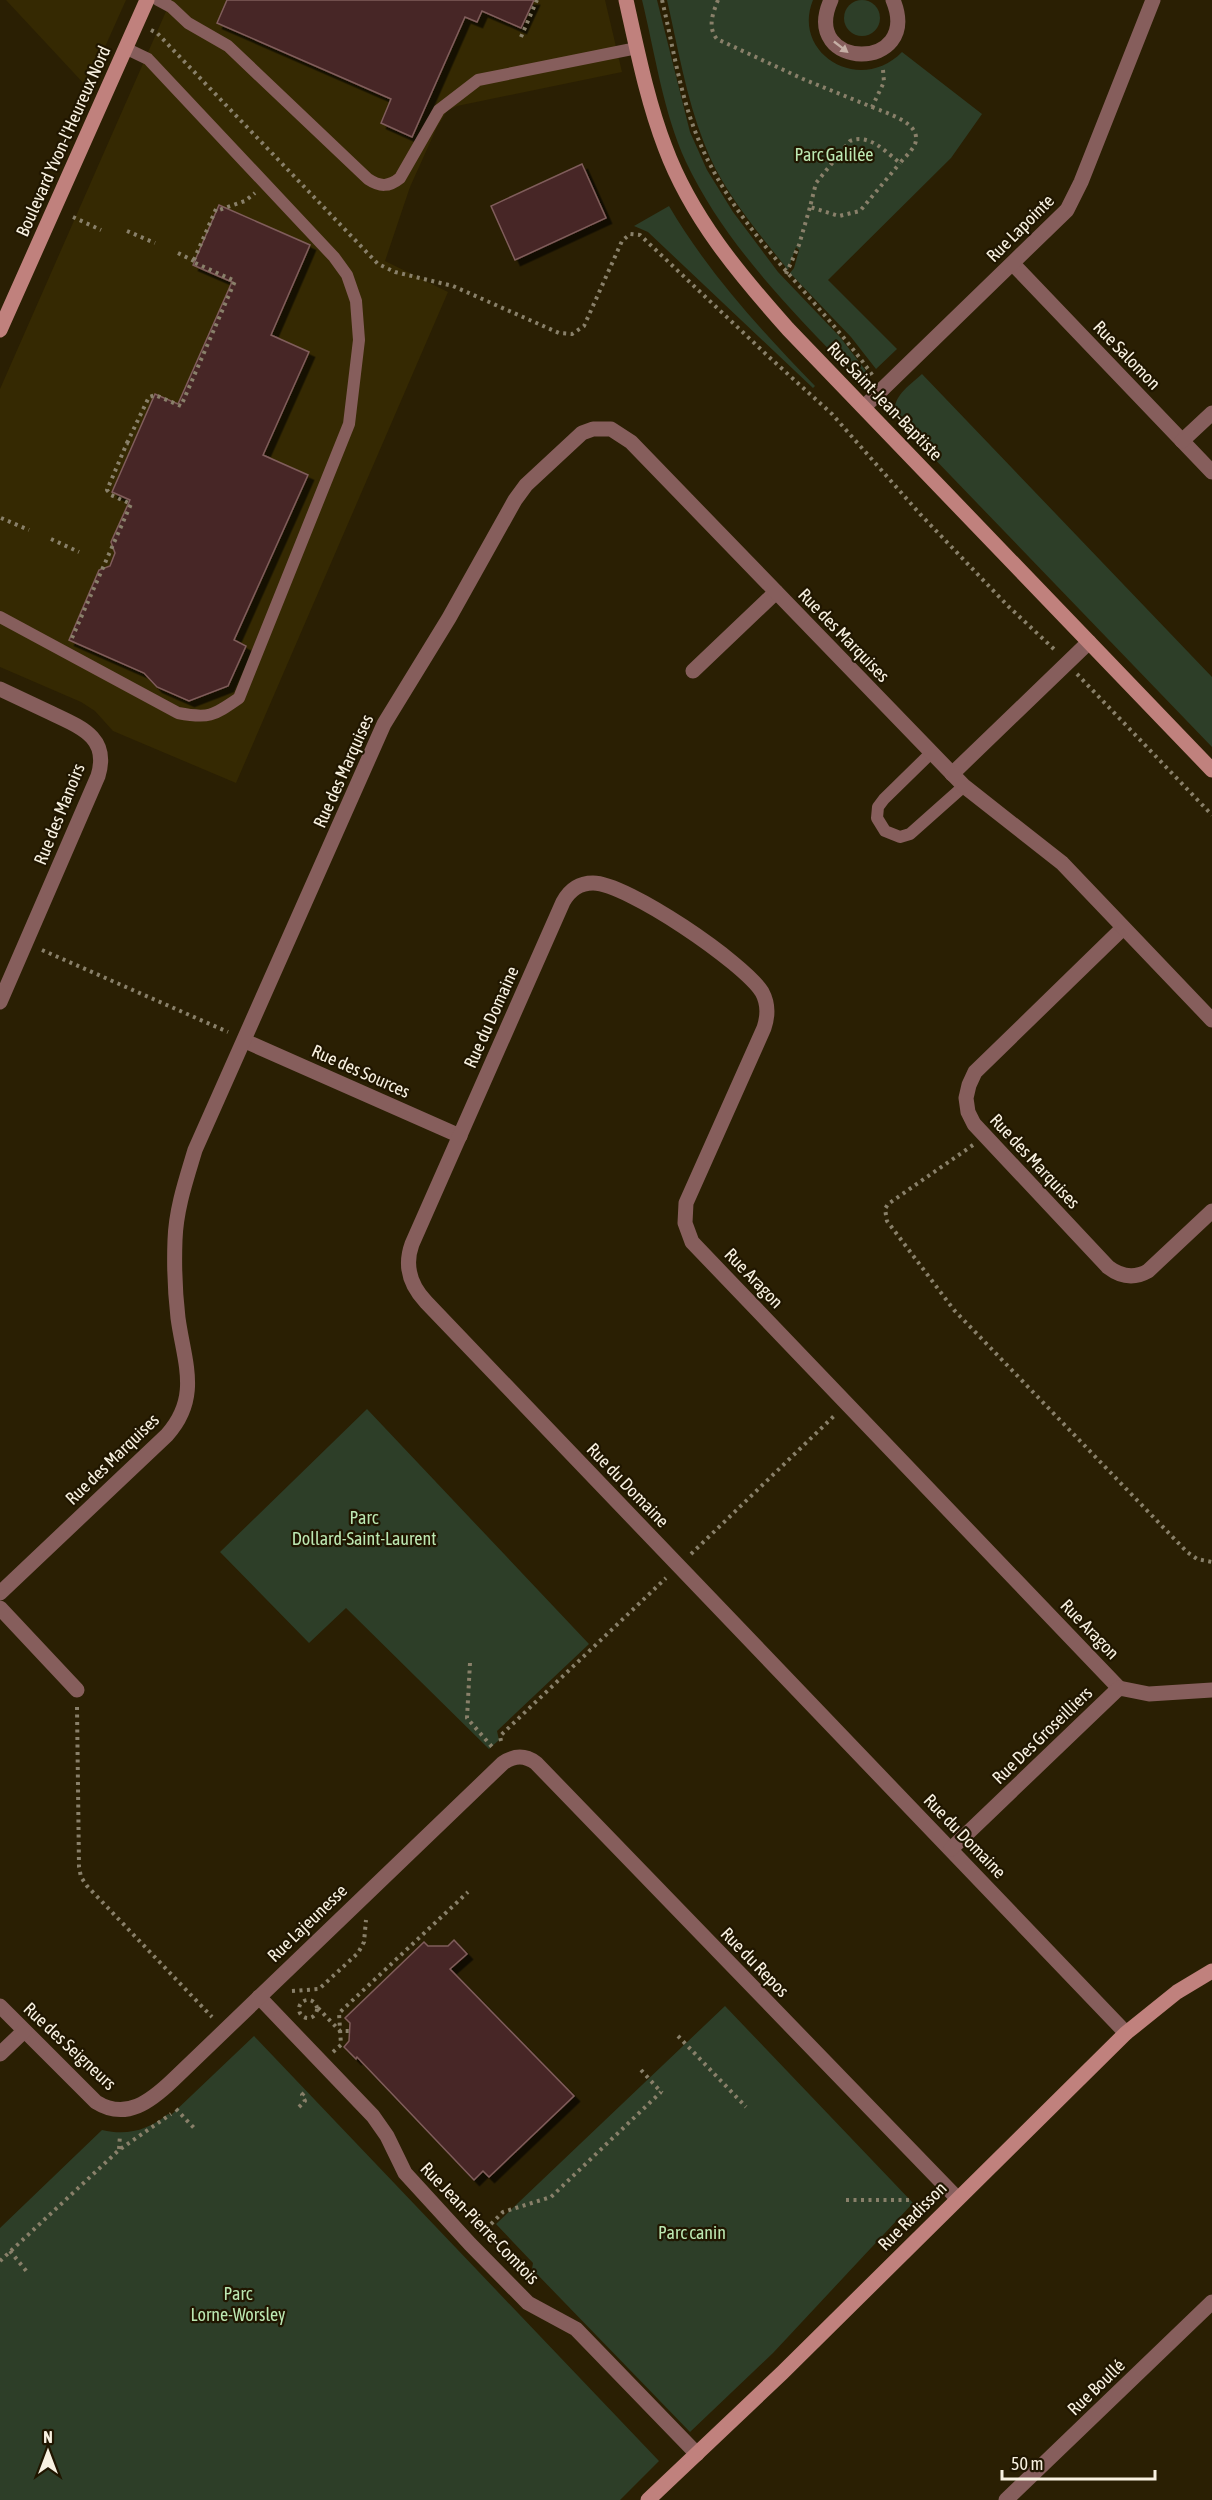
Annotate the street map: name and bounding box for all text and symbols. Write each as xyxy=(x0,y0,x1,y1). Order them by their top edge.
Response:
one-way arrow xyxy=(833,40,849,53)
street label: Boulevard Yvon-l'Heureux Nord xyxy=(11,42,115,240)
park label: Parc Galilée xyxy=(795,144,873,165)
street label: Rue Lapointe xyxy=(982,190,1058,266)
street label: Rue Salomon xyxy=(1089,316,1165,394)
street label: Rue Saint-Jean-Baptiste xyxy=(823,337,947,465)
street label: Rue des Marquises xyxy=(794,584,894,686)
street label: Rue des Marquises xyxy=(309,711,377,831)
street label: Rue des Manoirs xyxy=(29,760,89,868)
street label: Rue du Domaine xyxy=(459,963,523,1071)
street label: Rue des Sources xyxy=(309,1040,413,1102)
street label: Rue des Marquises xyxy=(986,1109,1084,1213)
street label: Rue Aragon xyxy=(720,1244,788,1312)
street label: Rue des Marquises xyxy=(61,1409,163,1509)
street label: Rue du Domaine xyxy=(583,1439,673,1531)
park label: Parc Dollard-Saint-Laurent xyxy=(292,1507,436,1549)
street label: Rue Aragon xyxy=(1056,1595,1124,1663)
street label: Rue Des Groseilliers xyxy=(988,1682,1096,1788)
street label: Rue du Domaine xyxy=(920,1790,1010,1882)
street label: Rue Lajeunesse xyxy=(263,1880,351,1966)
street label: Rue du Repos xyxy=(717,1923,793,2001)
street label: Rue des Seigneurs xyxy=(19,1998,121,2094)
street label: Rue Jean-Pierre-Comtois xyxy=(416,2158,544,2288)
street label: Rue Radisson xyxy=(873,2177,951,2255)
park label: Parc canin xyxy=(658,2222,726,2243)
park label: Parc Lorne-Worsley xyxy=(191,2283,285,2325)
street label: Rue Boullé xyxy=(1063,2355,1129,2419)
north arrow xyxy=(18,2422,78,2482)
text: N xyxy=(43,2428,53,2446)
scale bar xyxy=(1002,2443,1155,2481)
text: 50 m xyxy=(1011,2453,1043,2474)

